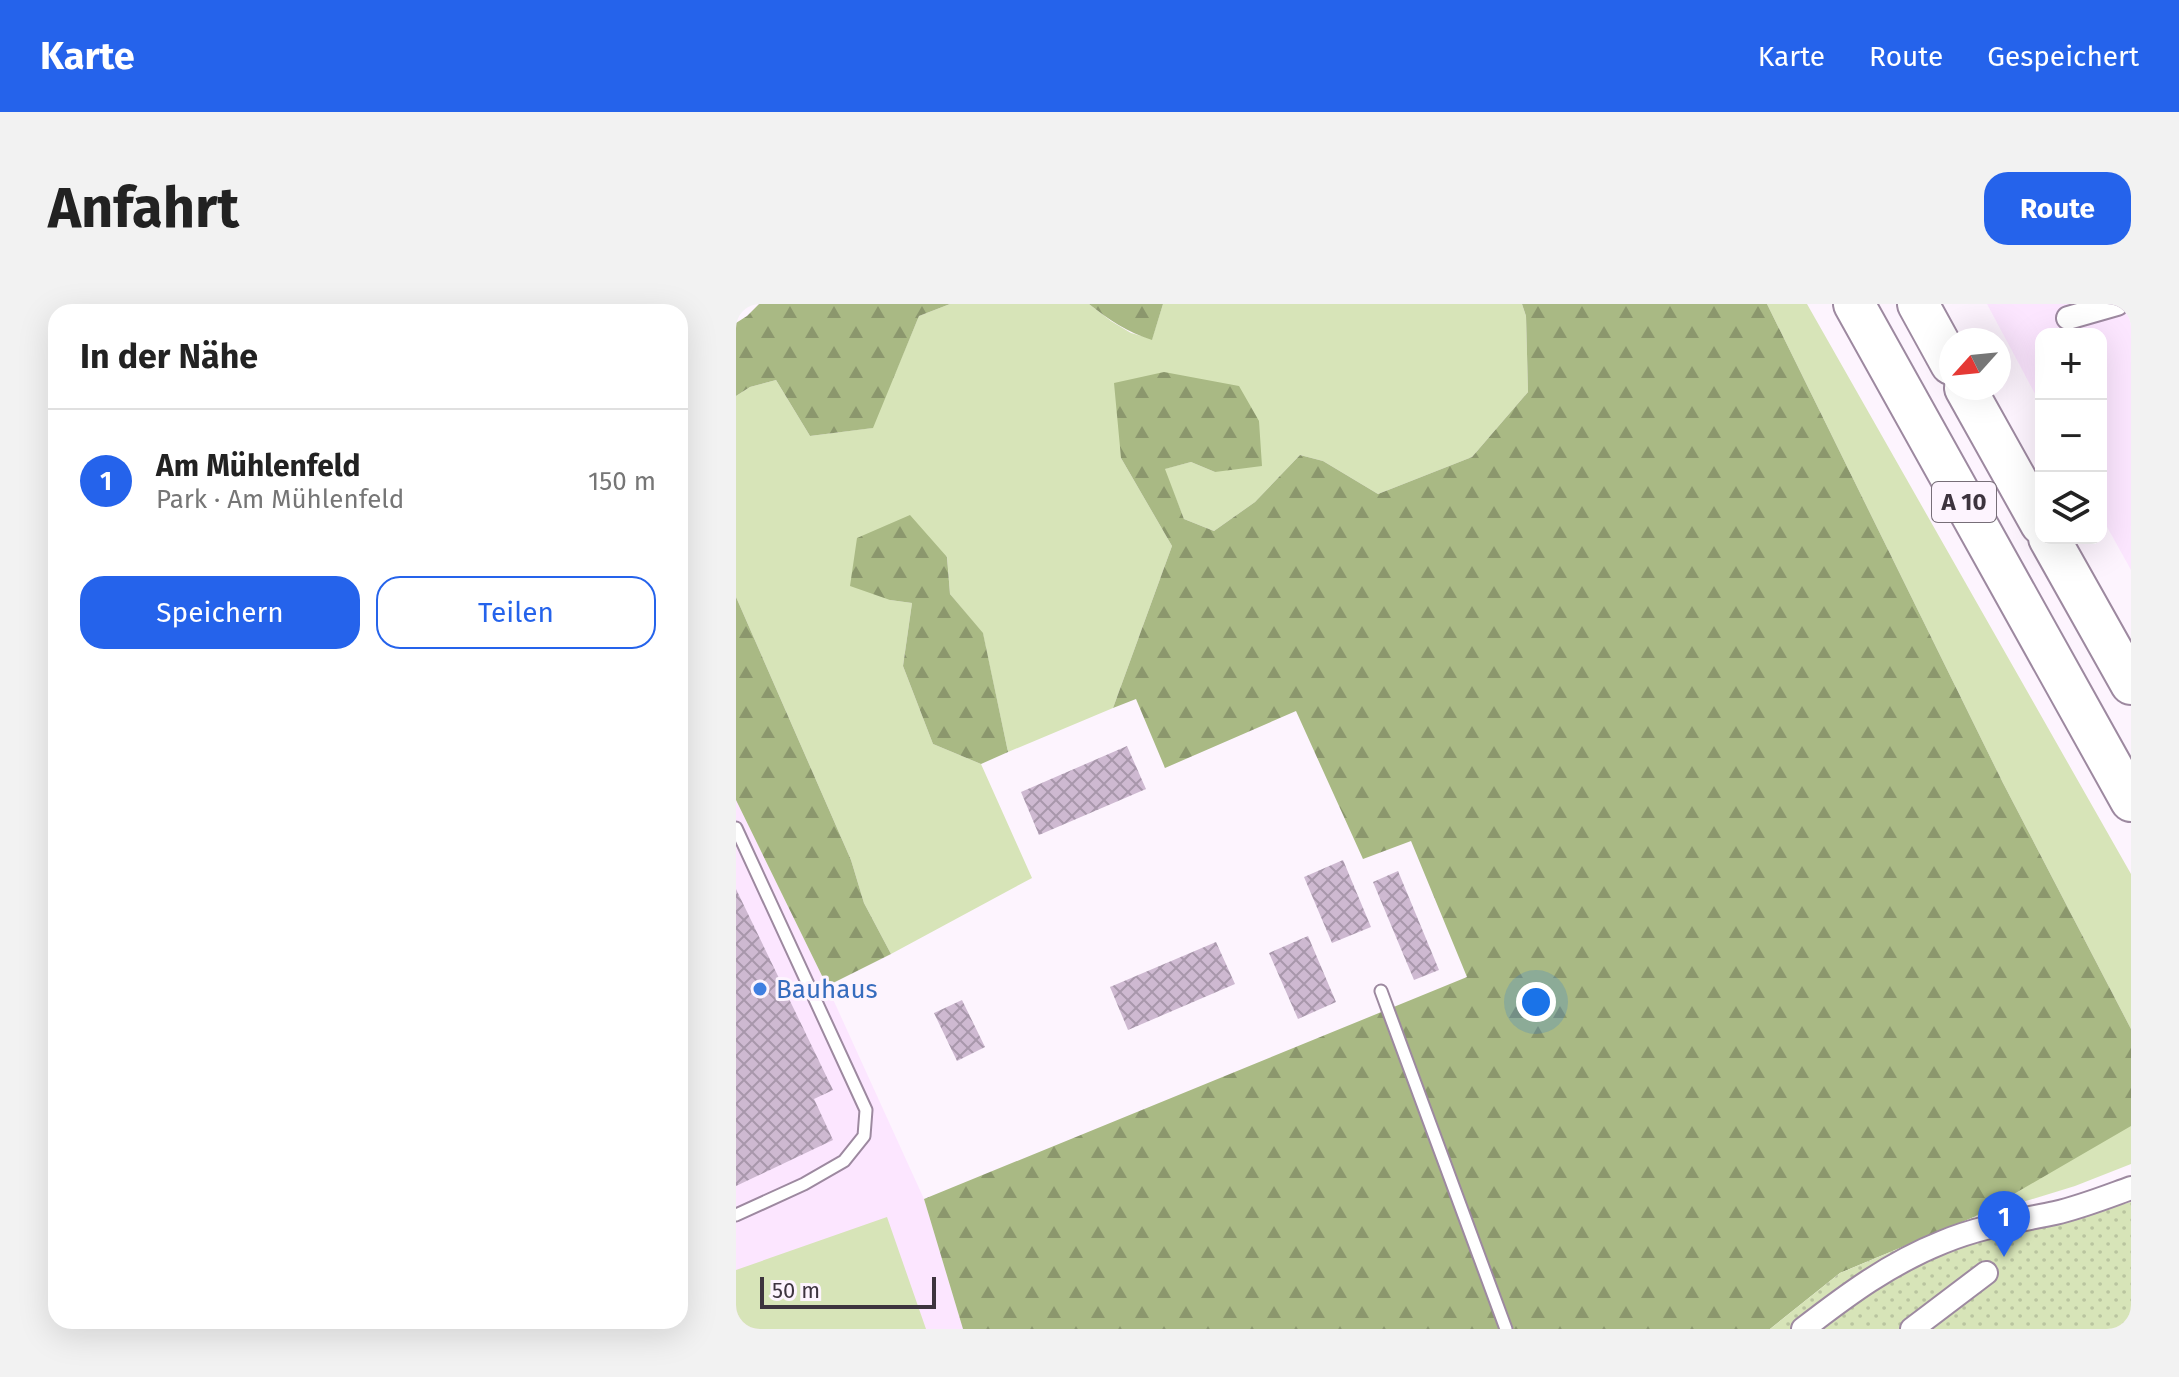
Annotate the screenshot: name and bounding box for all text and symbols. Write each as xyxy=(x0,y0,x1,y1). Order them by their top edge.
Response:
text: Karte xyxy=(40,33,135,79)
text: Karte xyxy=(1758,40,1825,73)
text: Route xyxy=(1869,40,1943,73)
text: Gespeichert xyxy=(1987,40,2139,73)
button: Route xyxy=(1984,172,2131,245)
text: Anfahrt xyxy=(48,175,239,242)
north arrow xyxy=(1939,328,2011,400)
map controls xyxy=(2035,328,2107,544)
button: + xyxy=(2035,328,2107,400)
text: In der Nähe xyxy=(80,336,258,377)
button: − xyxy=(2035,400,2107,472)
text: Am Mühlenfeld xyxy=(156,448,361,484)
text: 1 xyxy=(100,466,112,497)
text: 150 m xyxy=(588,466,656,497)
button: layers xyxy=(2035,472,2107,544)
road number: A 10 xyxy=(1932,482,1996,522)
text: Park · Am Mühlenfeld xyxy=(156,484,404,515)
button: Speichern xyxy=(80,576,360,649)
button: Teilen xyxy=(376,576,656,649)
place label: Bauhaus xyxy=(776,974,878,1005)
marker: Bauhaus xyxy=(751,980,769,998)
your location xyxy=(1516,982,1556,1022)
pin: 1 xyxy=(1978,1191,2030,1257)
scale bar xyxy=(760,1273,936,1309)
text: 50 m xyxy=(772,1277,820,1304)

